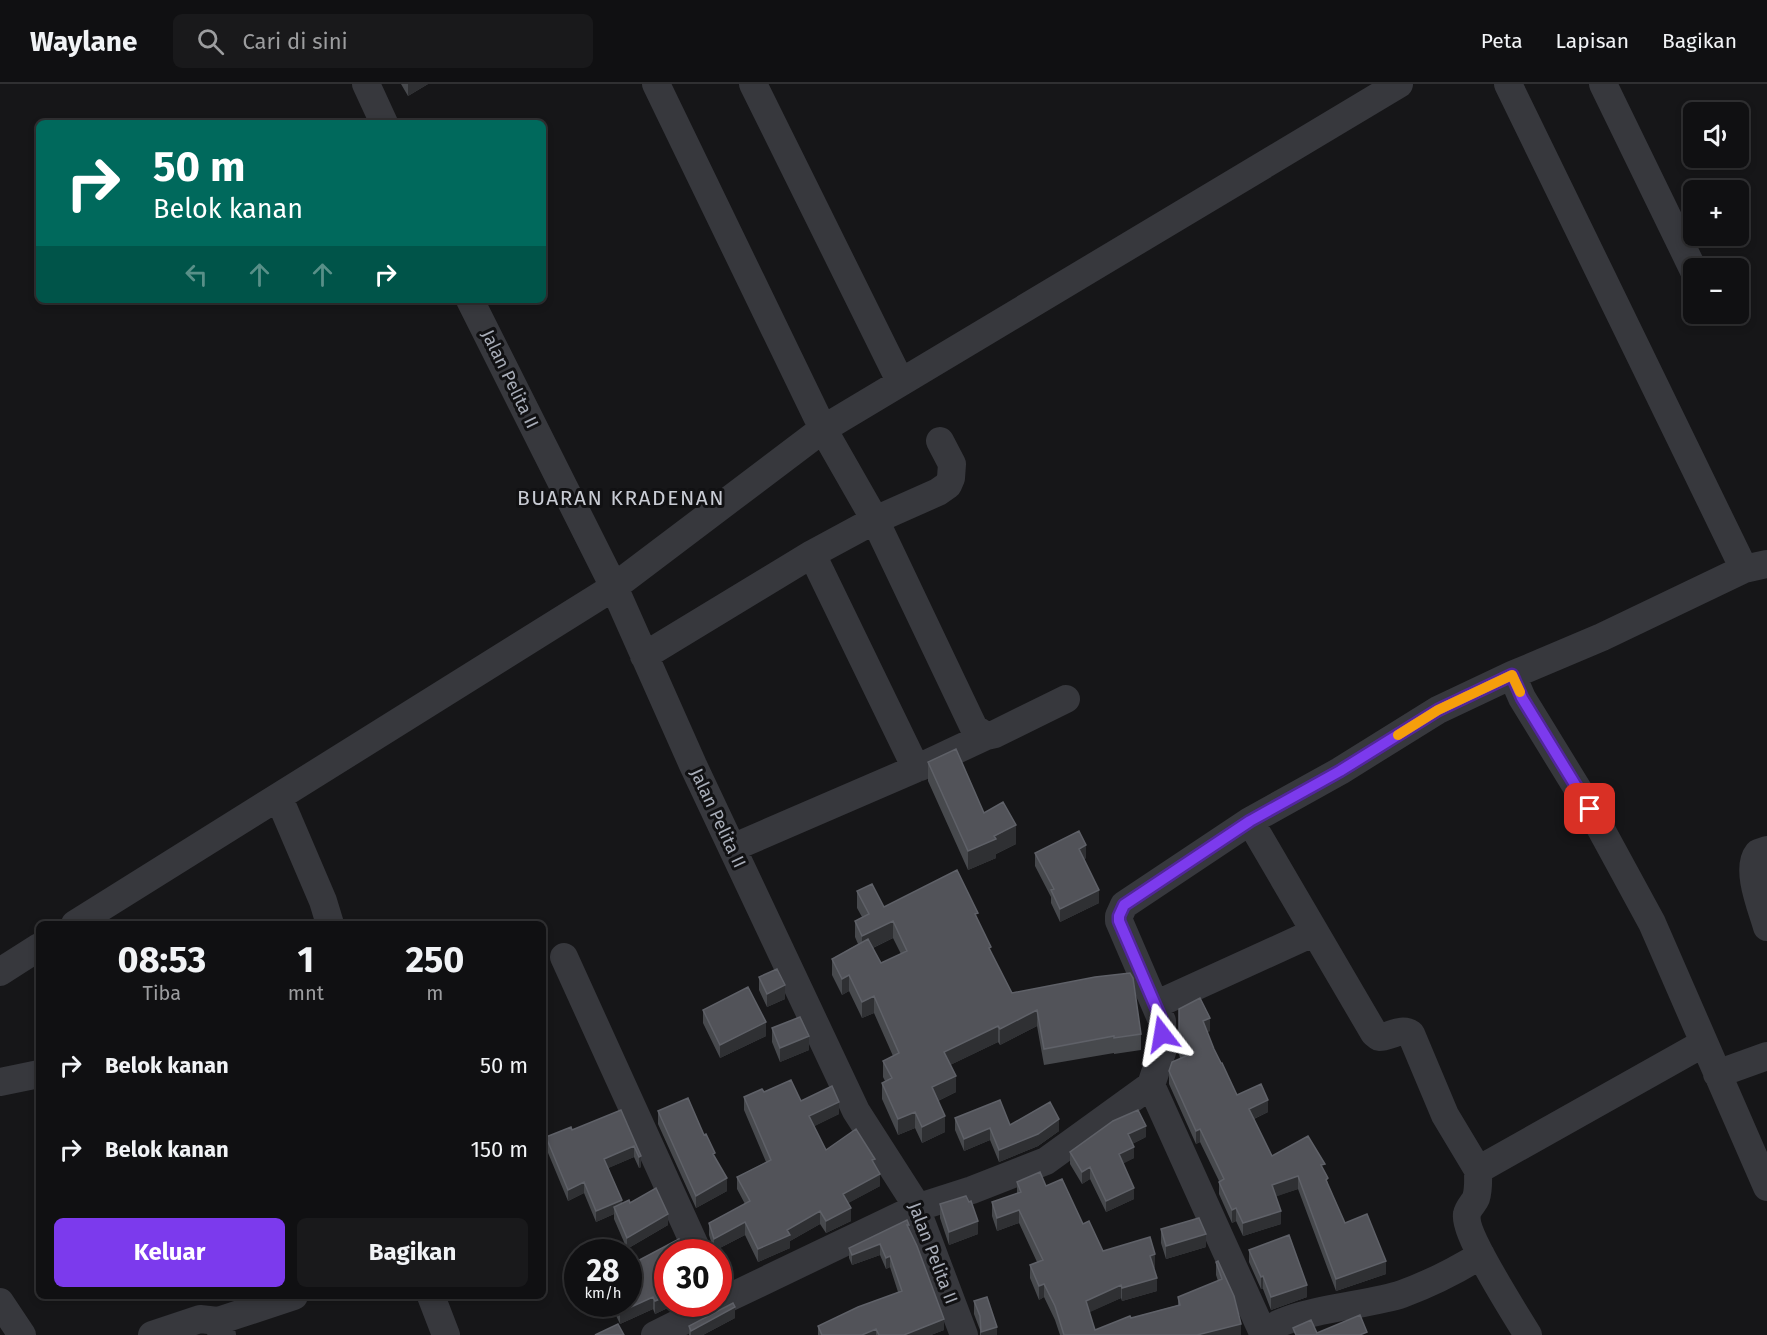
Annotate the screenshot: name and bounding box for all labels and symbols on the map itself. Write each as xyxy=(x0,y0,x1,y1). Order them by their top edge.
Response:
street label: Jalan Pelita II xyxy=(477,326,543,432)
district label: BUARAN KRADENAN xyxy=(517,485,725,511)
street label: Jalan Pelita II xyxy=(685,765,751,871)
pin xyxy=(1564,783,1615,834)
position arrow xyxy=(1130,1002,1194,1066)
street label: Jalan Pelita II xyxy=(904,1199,962,1307)
speed limit sign: 30 xyxy=(654,1239,732,1317)

